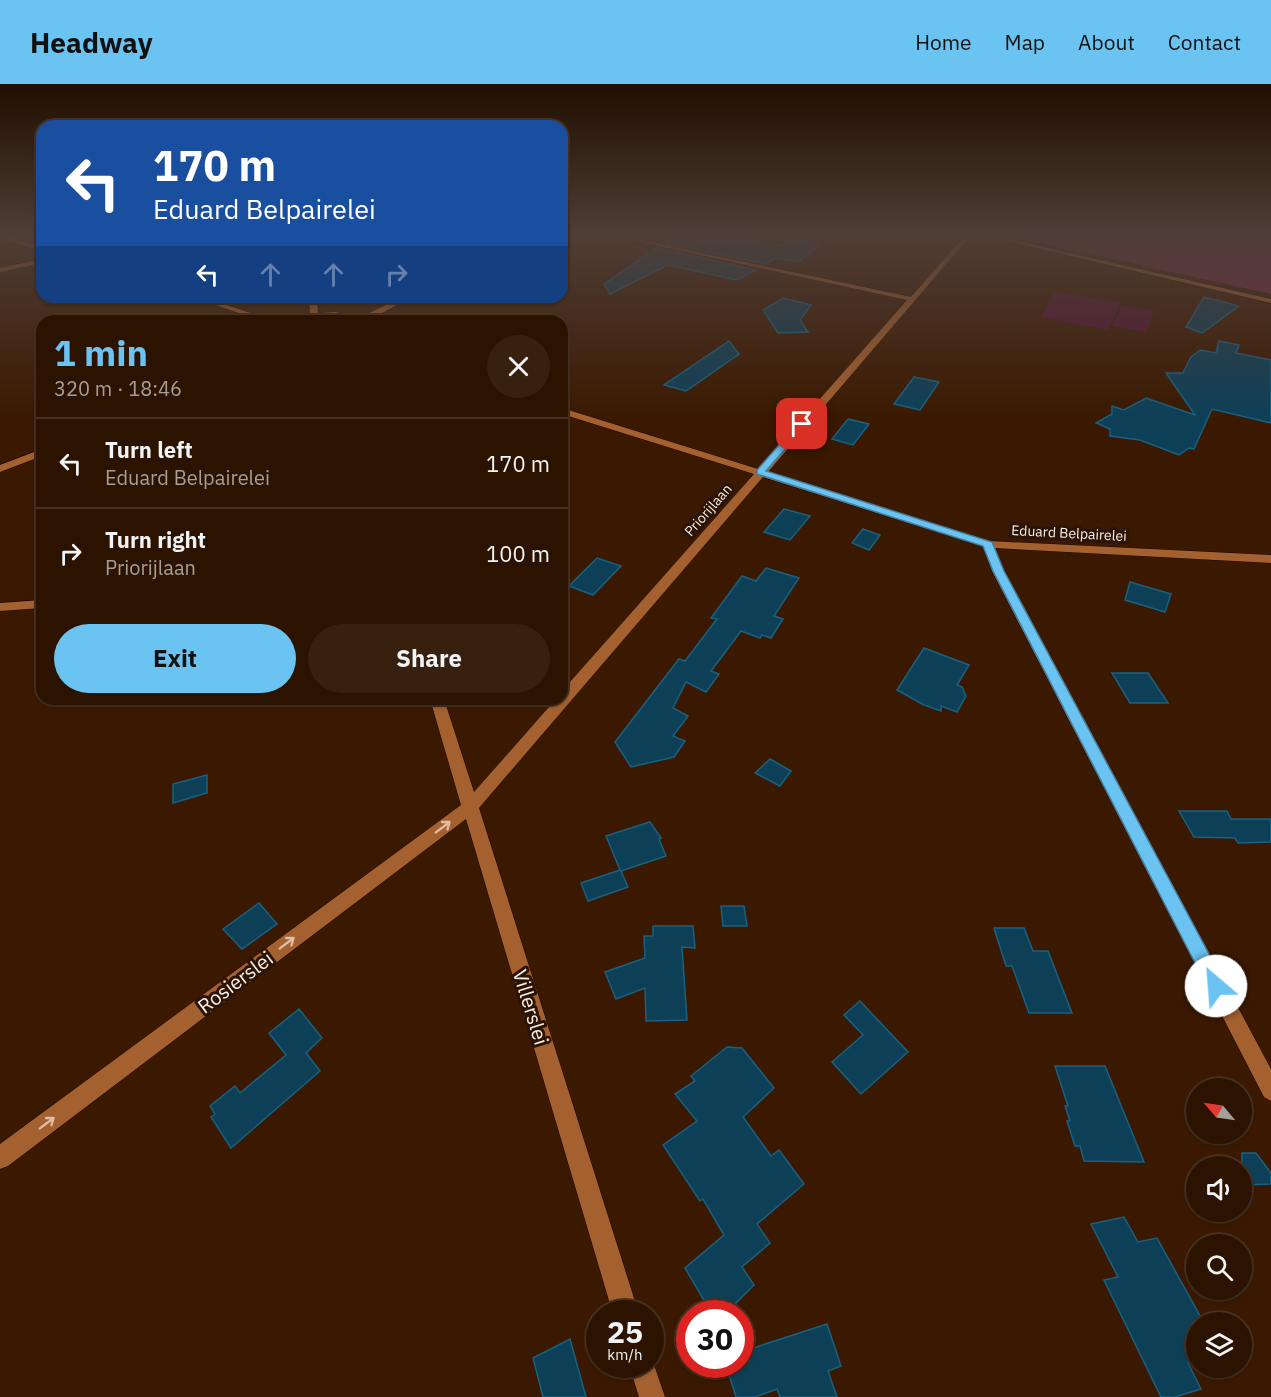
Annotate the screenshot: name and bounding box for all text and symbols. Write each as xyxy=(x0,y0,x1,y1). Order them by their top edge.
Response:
text: Headway xyxy=(30,24,153,61)
text: Home xyxy=(915,28,972,56)
text: Map xyxy=(1005,28,1045,56)
text: About xyxy=(1078,28,1135,56)
text: Contact xyxy=(1168,28,1241,56)
text: 170 m xyxy=(153,138,276,193)
icon: left xyxy=(54,144,132,222)
text: Eduard Belpairelei xyxy=(153,191,376,226)
icon: left xyxy=(191,258,224,291)
icon: ahead xyxy=(254,258,287,291)
icon: ahead xyxy=(317,258,350,291)
icon: right xyxy=(380,258,413,291)
text: 1 min xyxy=(54,329,148,376)
button: close xyxy=(487,335,550,398)
text: 320 m · 18:46 xyxy=(54,375,182,402)
pin xyxy=(776,398,827,449)
icon: arrive xyxy=(785,407,818,440)
text: Turn left xyxy=(105,435,193,464)
icon: left xyxy=(54,447,87,480)
text: 170 m xyxy=(486,449,550,478)
text: Eduard Belpairelei xyxy=(105,464,270,491)
street label: Priorijlaan xyxy=(680,480,736,540)
street label: Eduard Belpairelei xyxy=(1011,521,1127,545)
text: Turn right xyxy=(105,525,206,554)
icon: right xyxy=(54,537,87,570)
text: 100 m xyxy=(486,539,550,568)
text: Priorijlaan xyxy=(105,554,196,581)
button: Exit xyxy=(54,624,296,693)
button: Share xyxy=(308,624,550,693)
one-way arrow xyxy=(435,820,451,833)
one-way arrow xyxy=(278,937,294,949)
street label: Rosierslei xyxy=(192,945,278,1019)
position arrow xyxy=(1184,954,1248,1018)
street label: Villerslei xyxy=(507,966,555,1048)
north arrow xyxy=(1186,1078,1252,1144)
map controls xyxy=(1186,1078,1252,1378)
one-way arrow xyxy=(38,1117,54,1129)
button: sound xyxy=(1186,1156,1252,1222)
button: search xyxy=(1186,1234,1252,1300)
speed limit sign: 30 xyxy=(676,1300,754,1378)
text: 25 xyxy=(607,1312,643,1351)
button: layers xyxy=(1186,1312,1252,1378)
text: km/h xyxy=(607,1345,643,1364)

